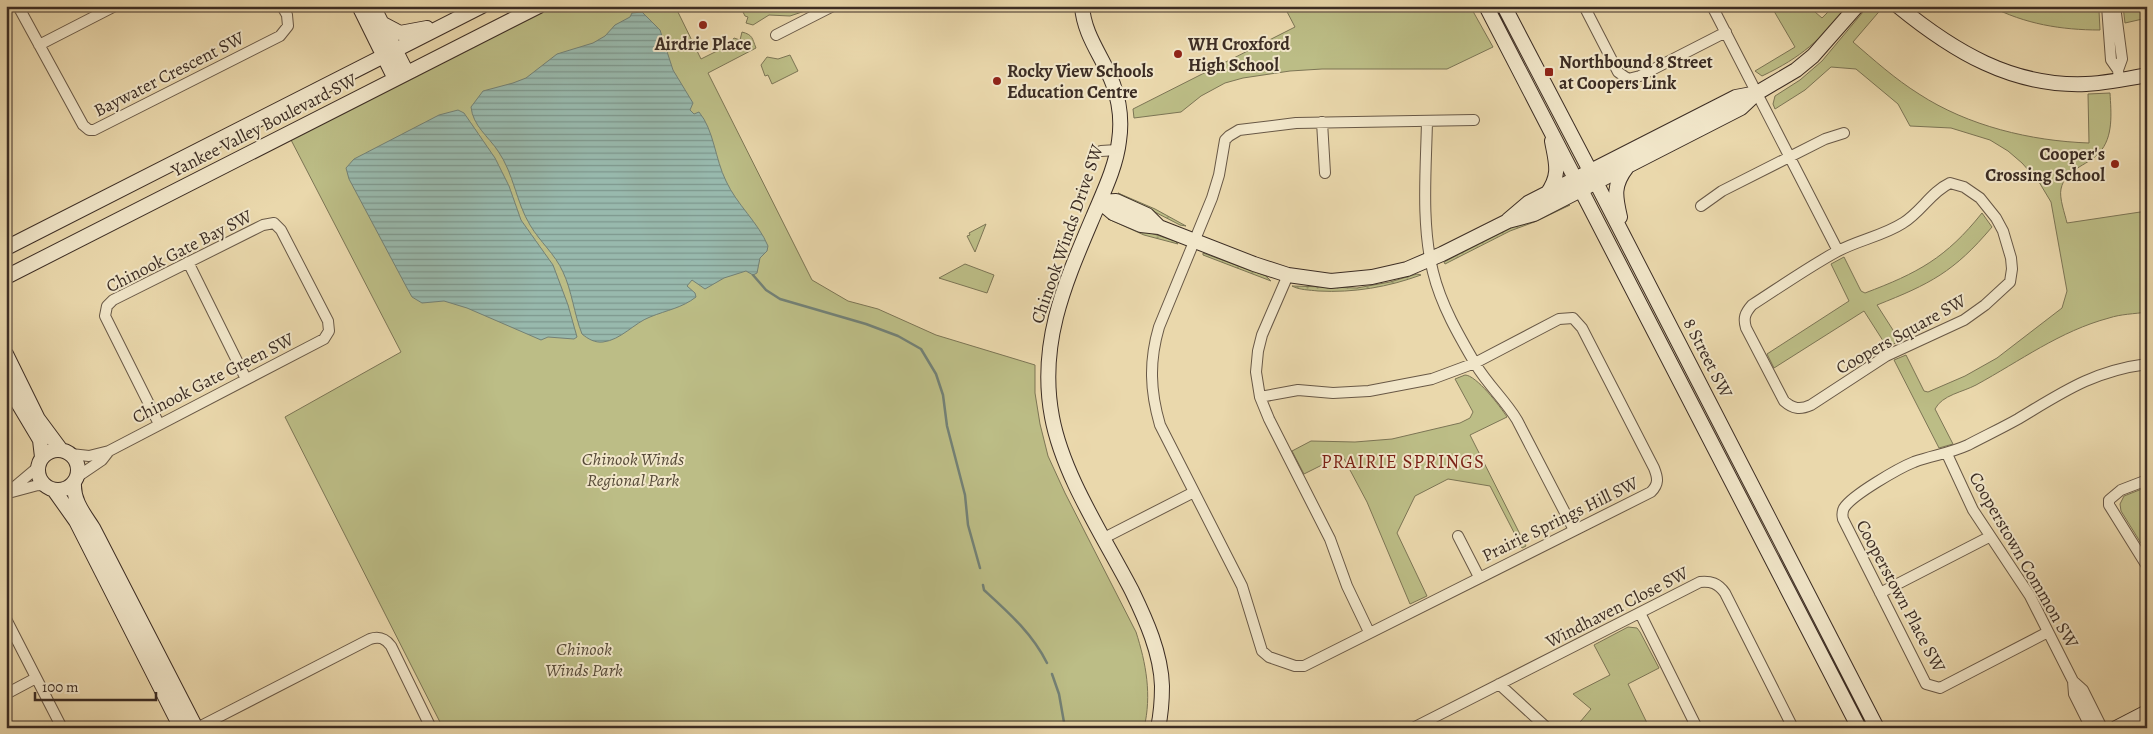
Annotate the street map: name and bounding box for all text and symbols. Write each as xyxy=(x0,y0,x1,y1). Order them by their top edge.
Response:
marker: Airdrie Place xyxy=(697,19,709,31)
street label: Baywater Crescent SW xyxy=(90,26,249,122)
place label: Airdrie Place xyxy=(654,32,751,56)
place label: WH Croxford High School xyxy=(1187,32,1290,77)
marker: WH Croxford High School xyxy=(1172,48,1184,60)
place label: Northbound 8 Street at Coopers Link xyxy=(1559,50,1713,95)
place label: Rocky View Schools Education Centre xyxy=(1007,59,1154,104)
marker: Northbound 8 Street at Coopers Link xyxy=(1543,66,1555,78)
street label: Yankee Valley Boulevard SW xyxy=(166,68,361,183)
marker: Rocky View Schools Education Centre xyxy=(991,75,1003,87)
street label: Chinook Winds Drive SW xyxy=(1025,141,1109,327)
place label: Cooper's Crossing School xyxy=(1985,142,2105,187)
marker: Cooper's Crossing School xyxy=(2109,158,2121,170)
street label: Chinook Gate Bay SW xyxy=(102,204,256,298)
street label: Coopers Square SW xyxy=(1832,288,1971,380)
street label: 8 Street SW xyxy=(1678,314,1738,402)
street label: Chinook Gate Green SW xyxy=(128,327,298,429)
park label: Chinook Winds Regional Park xyxy=(582,447,684,492)
district label: PRAIRIE SPRINGS xyxy=(1321,449,1485,475)
street label: Cooperstown Common SW xyxy=(1964,467,2084,653)
street label: Prairie Springs Hill SW xyxy=(1478,471,1642,567)
street label: Cooperstown Place SW xyxy=(1851,516,1951,677)
street label: Windhaven Close SW xyxy=(1541,560,1693,654)
park label: Chinook Winds Park xyxy=(545,637,623,682)
scale bar xyxy=(35,669,156,701)
text: 100 m xyxy=(42,677,79,697)

